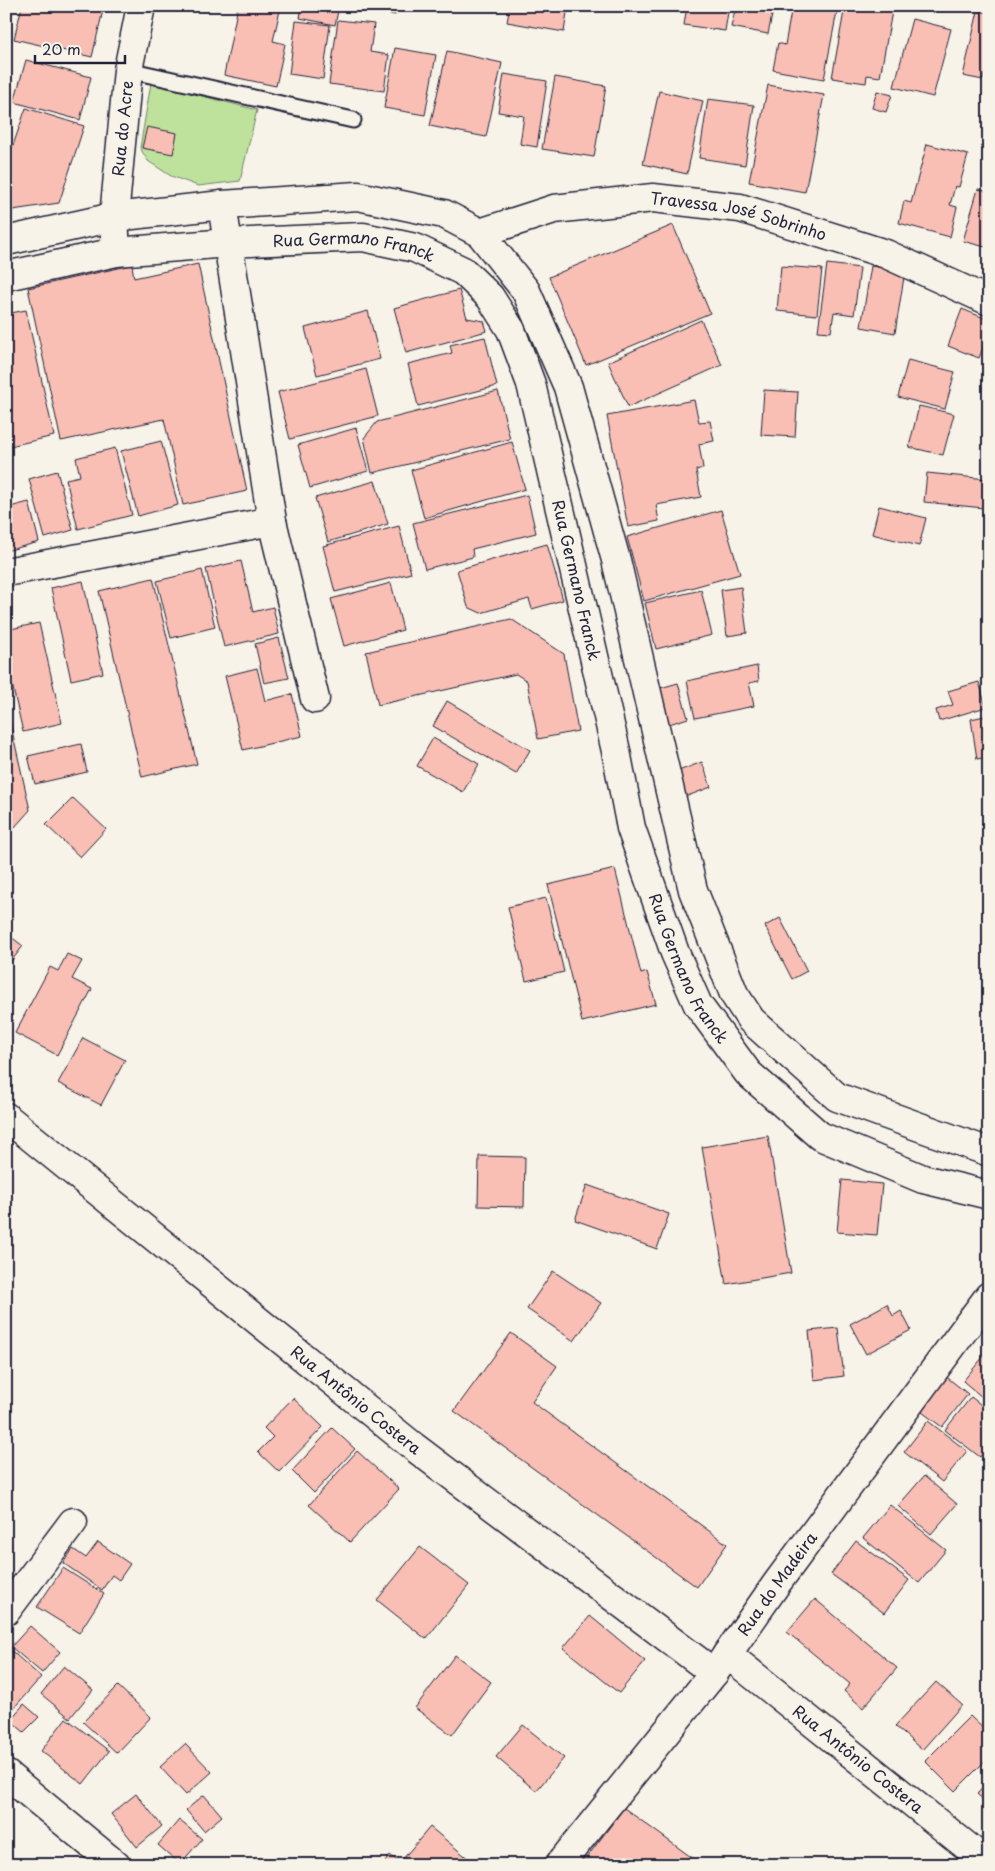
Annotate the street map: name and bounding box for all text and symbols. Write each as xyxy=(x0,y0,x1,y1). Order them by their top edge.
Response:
scale bar xyxy=(35,32,125,64)
text: 20 m xyxy=(42,37,81,60)
street label: Rua do Acre xyxy=(105,79,138,177)
street label: Travessa José Sobrinho xyxy=(649,185,830,246)
street label: Rua Germano Franck xyxy=(272,224,440,267)
street label: Rua Germano Franck xyxy=(547,497,608,663)
street label: Rua Germano Franck xyxy=(644,890,735,1048)
street label: Rua Antônio Costera xyxy=(286,1339,427,1460)
street label: Rua do Madeira xyxy=(731,1526,822,1640)
street label: Rua Antônio Costera xyxy=(788,1698,929,1818)

